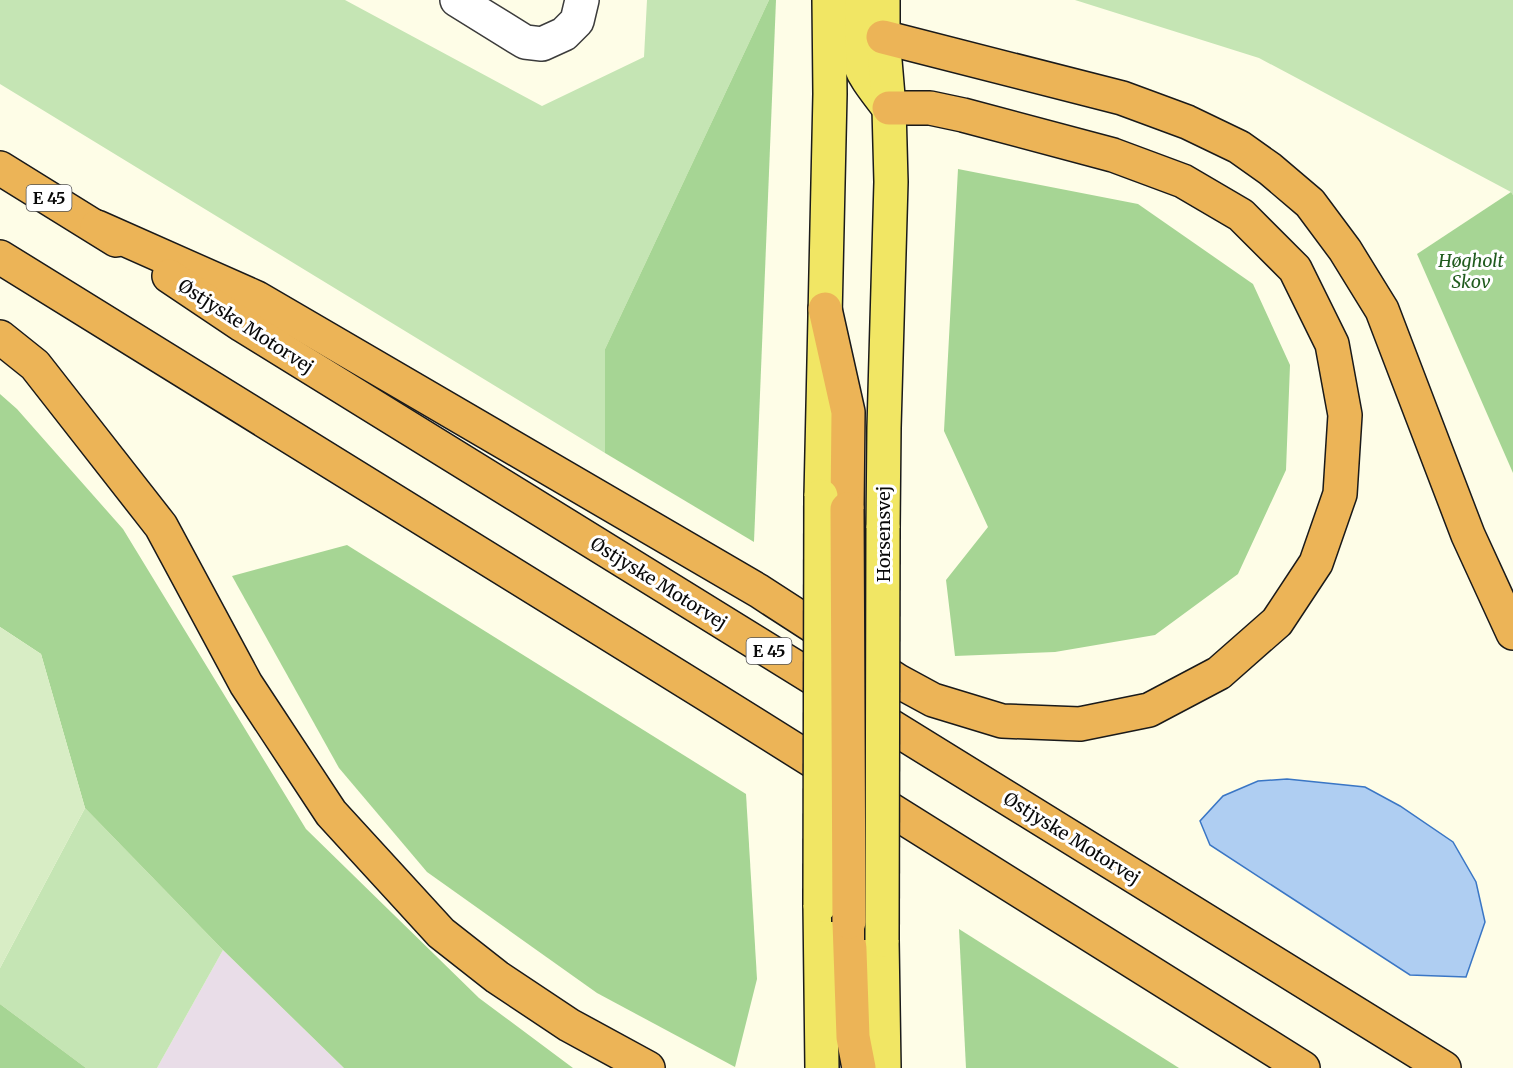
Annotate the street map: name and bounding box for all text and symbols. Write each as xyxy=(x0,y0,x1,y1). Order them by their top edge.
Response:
road number: E 45 xyxy=(26,185,72,211)
park label: Høgholt Skov xyxy=(1437,249,1505,293)
street label: Østjyske Motorvej xyxy=(174,274,318,378)
street label: Horsensvej xyxy=(872,486,895,582)
street label: Østjyske Motorvej xyxy=(586,532,732,634)
road number: E 45 xyxy=(746,638,792,664)
street label: Østjyske Motorvej xyxy=(999,787,1145,889)

